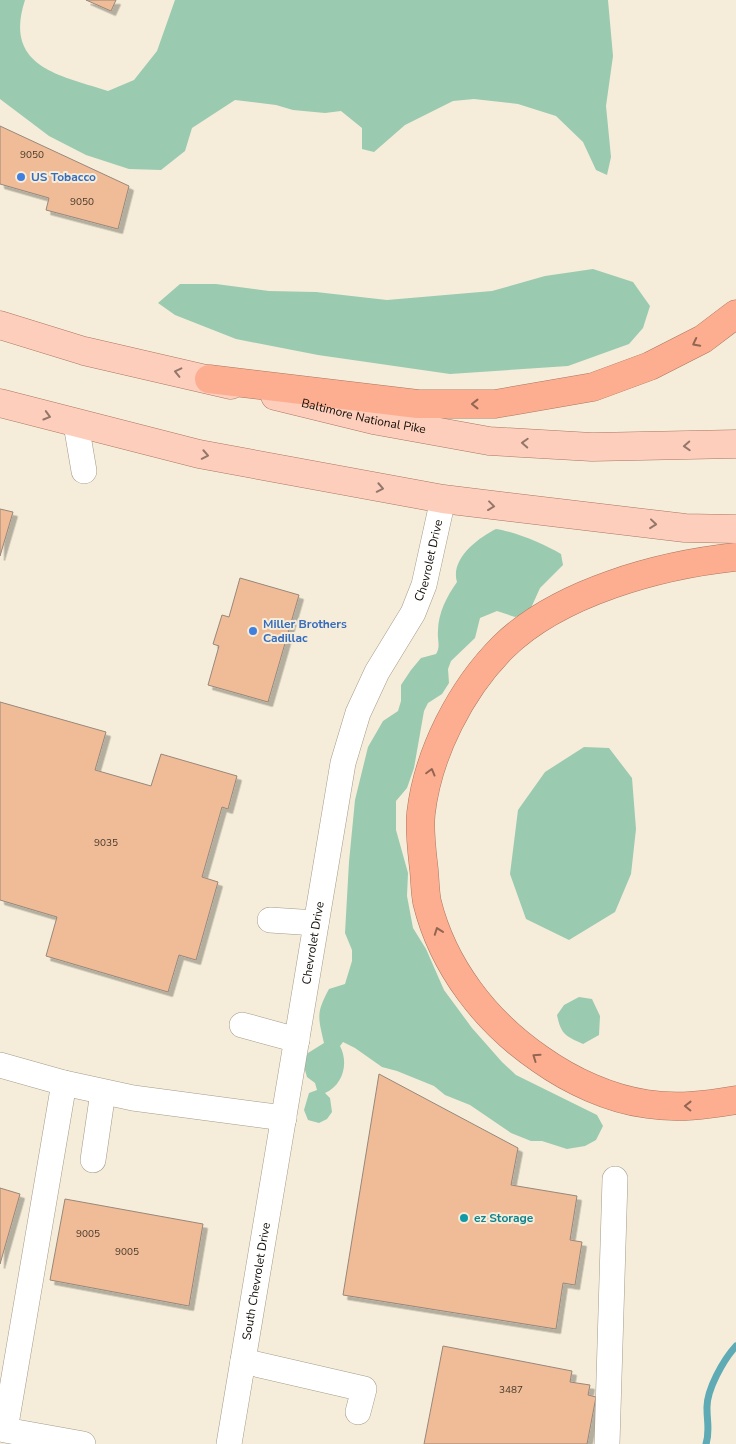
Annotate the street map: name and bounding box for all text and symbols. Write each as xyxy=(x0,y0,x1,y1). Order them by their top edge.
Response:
house number: 9050 xyxy=(20,148,44,162)
place label: US Tobacco xyxy=(31,169,96,185)
marker: US Tobacco xyxy=(15,171,27,183)
house number: 9050 xyxy=(70,195,94,209)
one-way arrow xyxy=(693,337,702,347)
one-way arrow xyxy=(173,367,182,378)
street label: Baltimore National Pike xyxy=(300,395,427,437)
one-way arrow xyxy=(471,399,478,409)
one-way arrow xyxy=(42,410,51,420)
one-way arrow xyxy=(521,437,529,448)
one-way arrow xyxy=(683,441,691,451)
one-way arrow xyxy=(200,450,209,460)
one-way arrow xyxy=(376,482,385,492)
one-way arrow xyxy=(487,500,495,510)
street label: Chevrolet Drive xyxy=(410,518,446,604)
one-way arrow xyxy=(649,518,657,529)
place label: Miller Brothers Cadillac xyxy=(263,616,347,646)
marker: Miller Brothers Cadillac xyxy=(247,625,259,637)
one-way arrow xyxy=(425,768,436,776)
house number: 9035 xyxy=(94,836,118,850)
street label: Chevrolet Drive xyxy=(298,900,328,986)
one-way arrow xyxy=(434,927,444,936)
one-way arrow xyxy=(532,1054,542,1063)
one-way arrow xyxy=(684,1101,692,1112)
place label: ez Storage xyxy=(474,1210,534,1226)
marker: ez Storage xyxy=(458,1212,470,1224)
street label: South Chevrolet Drive xyxy=(239,1221,274,1341)
house number: 9005 xyxy=(76,1227,100,1241)
house number: 9005 xyxy=(115,1245,139,1259)
house number: 3487 xyxy=(499,1383,523,1397)

